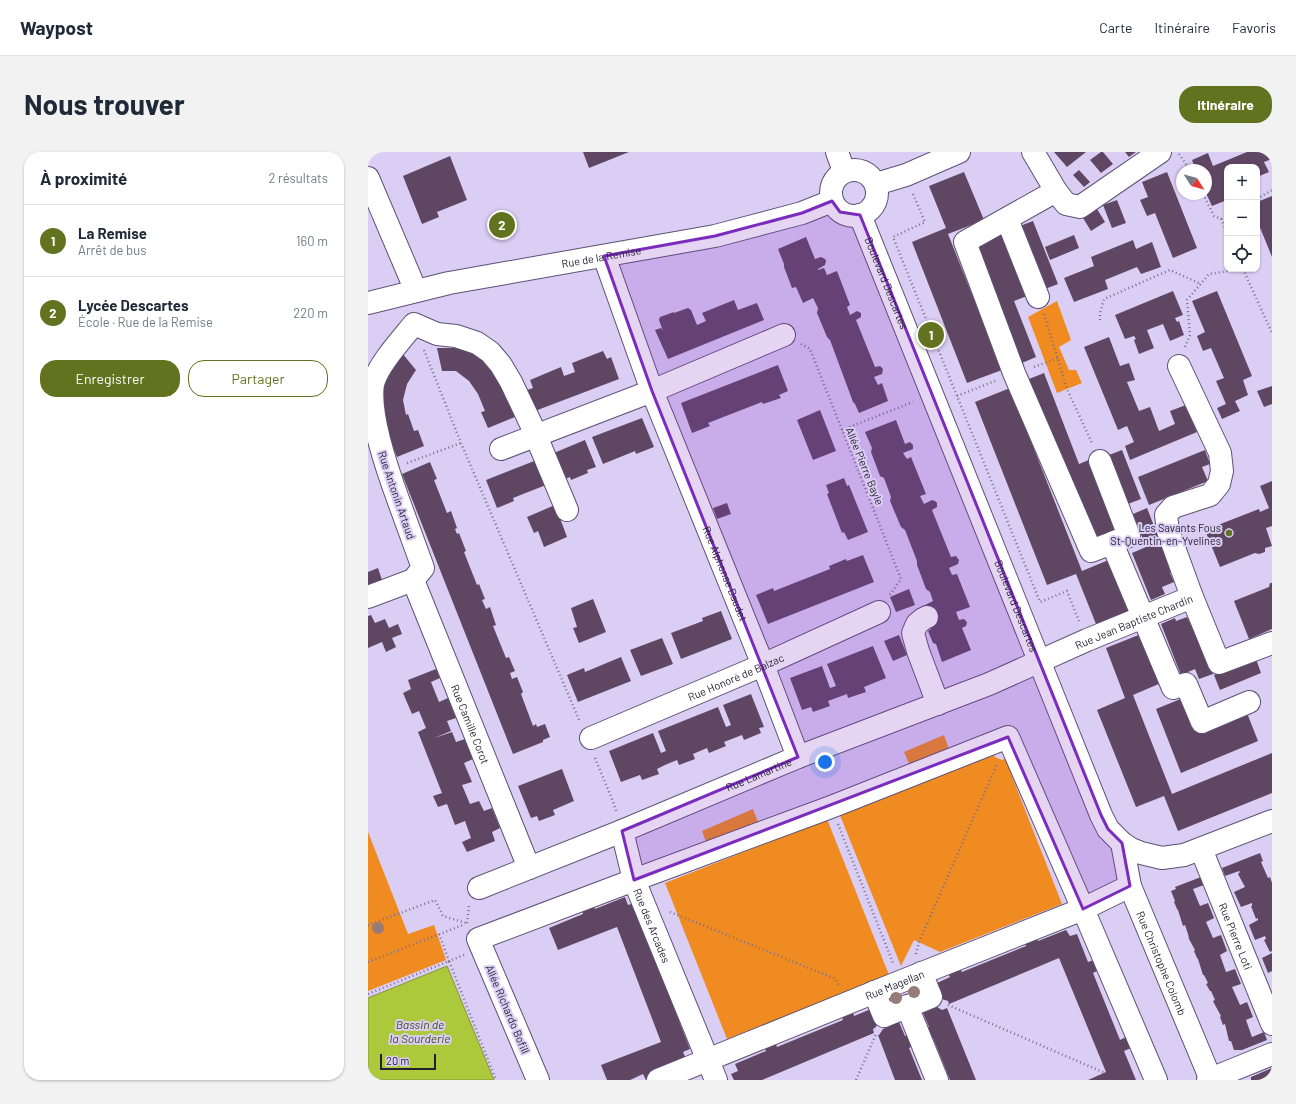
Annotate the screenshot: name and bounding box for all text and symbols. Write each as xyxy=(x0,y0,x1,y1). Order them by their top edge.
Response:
text: Waypost xyxy=(20,16,93,39)
text: Carte xyxy=(1099,19,1132,36)
text: Itinéraire xyxy=(1154,19,1210,36)
text: Favoris xyxy=(1232,19,1276,36)
button: Itinéraire xyxy=(1179,86,1272,123)
text: Nous trouver xyxy=(24,87,185,121)
north arrow xyxy=(1176,164,1212,200)
map controls xyxy=(1224,164,1260,272)
button: + xyxy=(1224,164,1260,200)
text: À proximité xyxy=(40,168,127,188)
text: 2 résultats xyxy=(268,170,328,186)
button: − xyxy=(1224,200,1260,236)
pin: 2 xyxy=(489,210,515,240)
text: La Remise xyxy=(78,224,147,242)
text: 1 xyxy=(51,233,55,249)
text: 160 m xyxy=(296,233,328,249)
street label: Boulevard Descartes xyxy=(863,235,912,331)
button: locate xyxy=(1224,236,1260,272)
text: Arrêt de bus xyxy=(78,242,146,258)
street label: Rue de la Remise xyxy=(560,243,642,270)
text: Lycée Descartes xyxy=(78,296,188,314)
text: 2 xyxy=(49,305,57,321)
text: 220 m xyxy=(293,305,328,321)
text: École · Rue de la Remise xyxy=(78,314,213,330)
pin: 1 xyxy=(918,320,944,350)
button: Enregistrer xyxy=(40,360,180,397)
button: Partager xyxy=(188,360,328,397)
street label: Allée Pierre Bayle xyxy=(843,425,887,507)
street label: Rue Antonin Artaud xyxy=(376,449,418,541)
place label: Les Savants Fous St-Quentin-en-Yvelines xyxy=(1110,521,1221,547)
street label: Rue Alphonse Daudet xyxy=(701,524,751,623)
marker: Les Savants Fous St-Quentin-en-Yvelines xyxy=(1224,528,1234,538)
street label: Boulevard Descartes xyxy=(993,558,1041,654)
street label: Rue Jean Baptiste Chardin xyxy=(1073,591,1194,651)
street label: Rue Honoré de Balzac xyxy=(685,650,786,703)
street label: Rue Camille Corot xyxy=(449,682,493,765)
your location xyxy=(815,752,835,772)
street label: Rue Lamartine xyxy=(724,754,793,793)
street label: Rue des Arcades xyxy=(632,886,674,964)
street label: Rue Pierre Loti xyxy=(1217,901,1256,972)
street label: Rue Christophe Colomb xyxy=(1135,909,1190,1017)
street label: Allée Richardo Bofill xyxy=(483,963,533,1055)
street label: Rue Magellan xyxy=(863,966,926,1002)
water label: Bassin de la Sourderie xyxy=(390,1017,450,1045)
scale bar xyxy=(380,1052,436,1071)
text: 20 m xyxy=(386,1054,409,1067)

